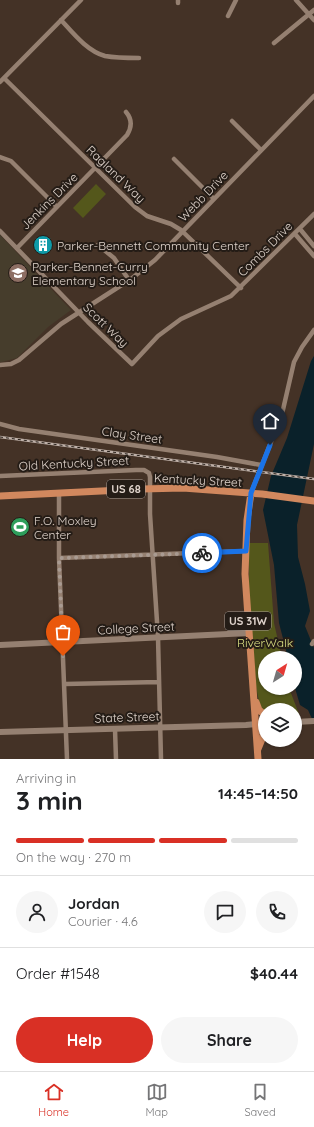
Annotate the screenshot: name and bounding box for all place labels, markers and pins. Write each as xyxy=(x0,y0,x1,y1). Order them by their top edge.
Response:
building icon: Parker-Bennett Community Center xyxy=(32,234,54,256)
place label: Parker-Bennett Community Center xyxy=(57,238,250,253)
place label: Parker-Bennet-Curry Elementary School xyxy=(32,259,148,288)
school or university icon: Parker-Bennet-Curry Elementary School xyxy=(7,262,29,284)
pin xyxy=(253,404,287,445)
place label: F.O. Moxley Center xyxy=(34,513,97,542)
sports icon: F.O. Moxley Center xyxy=(9,516,31,538)
pin xyxy=(46,615,80,656)

